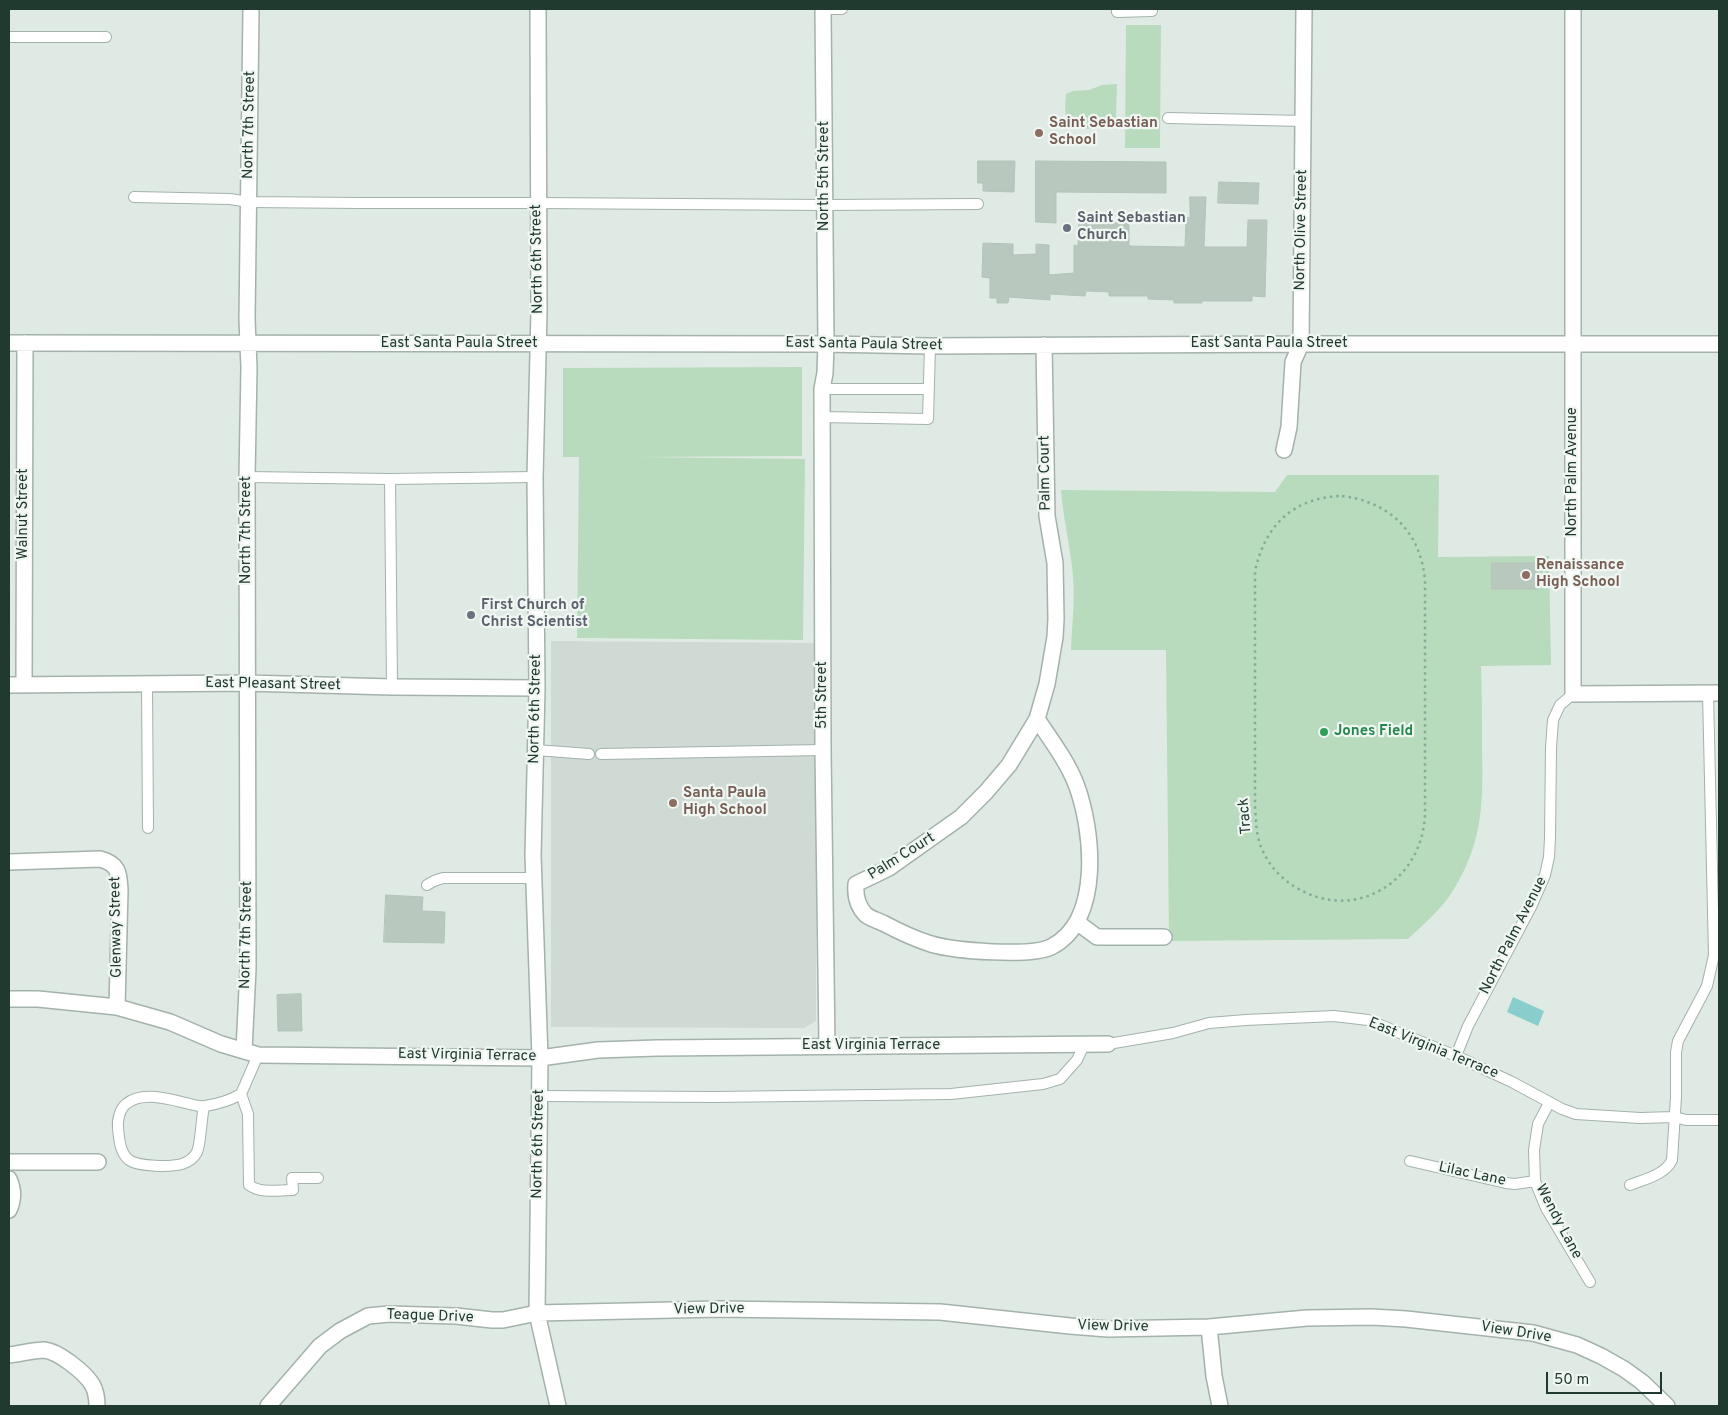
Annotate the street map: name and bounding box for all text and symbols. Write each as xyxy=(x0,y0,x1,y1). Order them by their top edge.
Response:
street label: North 7th Street xyxy=(240,71,260,179)
place label: Saint Sebastian School xyxy=(1049,115,1158,150)
street label: North 5th Street xyxy=(816,121,834,231)
marker: Saint Sebastian School xyxy=(1033,127,1045,139)
street label: North Olive Street xyxy=(1292,169,1312,291)
street label: North 6th Street xyxy=(528,204,548,314)
place label: Saint Sebastian Church xyxy=(1077,210,1186,245)
marker: Saint Sebastian Church xyxy=(1061,222,1073,234)
street label: East Santa Paula Street xyxy=(380,335,538,353)
street label: East Santa Paula Street xyxy=(785,335,943,355)
street label: East Santa Paula Street xyxy=(1190,335,1348,353)
street label: North Palm Avenue xyxy=(1564,407,1582,537)
street label: Palm Court xyxy=(1036,435,1056,511)
street label: Walnut Street xyxy=(15,468,33,560)
street label: North 7th Street xyxy=(238,476,256,584)
place label: Renaissance High School xyxy=(1536,557,1624,592)
marker: Renaissance High School xyxy=(1520,569,1532,581)
place label: First Church of Christ Scientist xyxy=(481,597,588,632)
marker: First Church of Christ Scientist xyxy=(465,609,477,621)
street label: North 6th Street xyxy=(526,654,546,764)
street label: 5th Street xyxy=(814,661,832,729)
street label: East Pleasant Street xyxy=(205,675,341,695)
place label: Jones Field xyxy=(1334,723,1413,741)
marker: Jones Field xyxy=(1318,726,1330,738)
place label: Santa Paula High School xyxy=(683,785,767,820)
marker: Santa Paula High School xyxy=(667,797,679,809)
street label: Track xyxy=(1235,797,1257,835)
street label: Palm Court xyxy=(865,829,939,885)
street label: North Palm Avenue xyxy=(1477,874,1551,998)
street label: Glenway Street xyxy=(107,876,127,978)
street label: North 7th Street xyxy=(237,881,257,989)
street label: East Virginia Terrace xyxy=(1365,1015,1501,1083)
street label: East Virginia Terrace xyxy=(802,1037,940,1055)
street label: East Virginia Terrace xyxy=(398,1046,536,1066)
street label: North 6th Street xyxy=(529,1089,549,1199)
street label: Lilac Lane xyxy=(1437,1159,1507,1191)
street label: Wendy Lane xyxy=(1531,1181,1585,1263)
street label: View Drive xyxy=(673,1300,745,1320)
street label: Teague Drive xyxy=(386,1306,474,1328)
street label: View Drive xyxy=(1077,1317,1149,1337)
street label: View Drive xyxy=(1479,1319,1553,1347)
scale bar xyxy=(1548,1362,1664,1394)
text: 50 m xyxy=(1554,1371,1589,1390)

